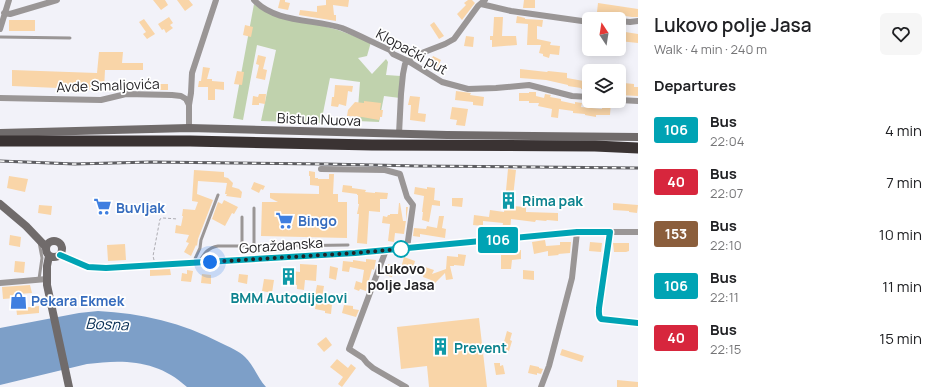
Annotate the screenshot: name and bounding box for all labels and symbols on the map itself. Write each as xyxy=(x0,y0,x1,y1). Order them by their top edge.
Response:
north arrow xyxy=(582,12,626,56)
street label: Klopački put xyxy=(373,24,451,79)
street label: Avde Smaljovića xyxy=(56,74,160,96)
street label: Bistua Nuova xyxy=(277,108,361,130)
building icon: Rima pak xyxy=(499,190,519,210)
place label: Rima pak xyxy=(522,191,583,210)
supermarket icon: Buvljak xyxy=(93,197,113,217)
place label: Buvljak xyxy=(116,198,165,217)
supermarket icon: Bingo xyxy=(275,210,295,230)
place label: Bingo xyxy=(298,211,337,230)
line badge: 106 xyxy=(475,227,521,253)
street label: Goraždanska xyxy=(238,233,324,257)
marker: Lukovo polje Jasa xyxy=(392,240,410,258)
your location xyxy=(200,252,220,272)
place label: Lukovo polje Jasa xyxy=(367,259,435,294)
building icon: BMM Autodijelovi xyxy=(279,267,299,287)
place label: BMM Autodijelovi xyxy=(230,288,348,307)
shop icon: Pekara Ekmek xyxy=(8,290,28,310)
place label: Pekara Ekmek xyxy=(31,291,125,310)
water label: Bosna xyxy=(85,313,130,335)
building icon: Prevent xyxy=(431,337,451,357)
place label: Prevent xyxy=(454,338,507,357)

